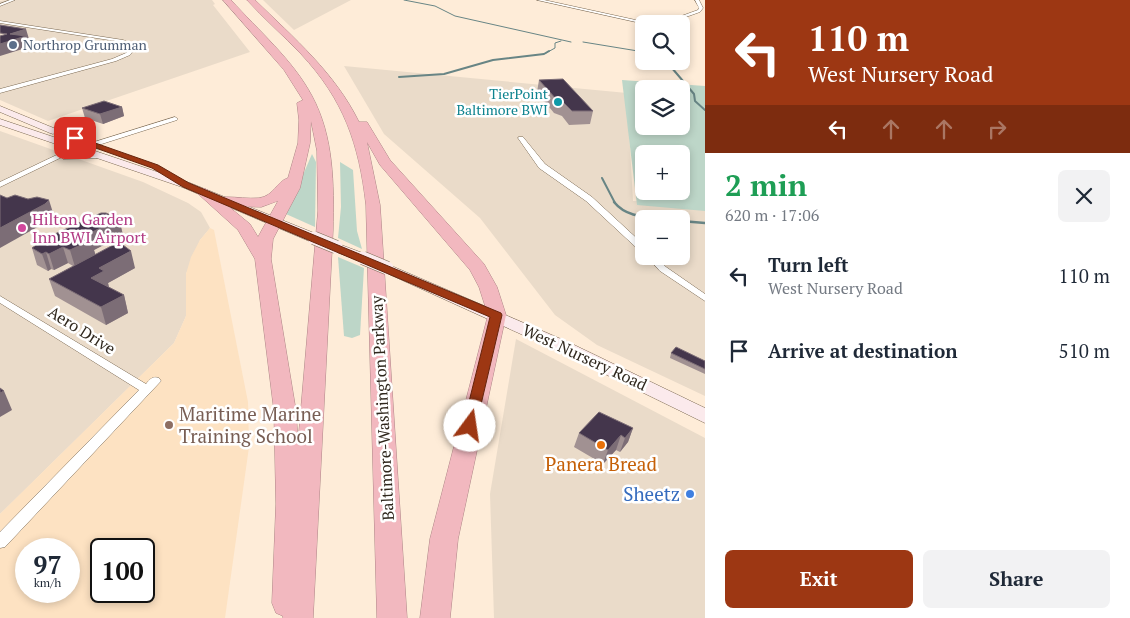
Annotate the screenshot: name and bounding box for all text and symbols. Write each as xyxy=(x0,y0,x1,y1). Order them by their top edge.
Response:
map controls xyxy=(635,15,690,265)
button: search xyxy=(635,15,690,70)
text: 110 m xyxy=(808,15,909,61)
icon: left xyxy=(725,20,790,85)
place label: Northrop Grumman xyxy=(23,35,147,54)
marker: Northrop Grumman xyxy=(7,39,19,51)
text: West Nursery Road xyxy=(808,59,993,88)
button: layers xyxy=(635,80,690,135)
place label: TierPoint Baltimore BWI xyxy=(456,84,549,119)
marker: TierPoint Baltimore BWI xyxy=(552,96,564,108)
icon: left xyxy=(824,115,852,143)
icon: ahead xyxy=(877,115,905,143)
icon: ahead xyxy=(930,115,958,143)
icon: right xyxy=(983,115,1011,143)
pin xyxy=(54,117,96,159)
icon: arrive xyxy=(61,124,89,152)
button: + xyxy=(635,145,690,200)
text: 2 min xyxy=(725,165,807,205)
button: close xyxy=(1058,170,1110,222)
text: 620 m · 17:06 xyxy=(725,204,819,226)
place label: Hilton Garden Inn BWI Airport xyxy=(32,208,146,248)
button: − xyxy=(635,210,690,265)
marker: Hilton Garden Inn BWI Airport xyxy=(16,222,28,234)
text: Turn left xyxy=(768,252,849,277)
icon: left xyxy=(725,262,753,290)
text: 110 m xyxy=(1059,263,1110,288)
text: West Nursery Road xyxy=(768,277,903,299)
street label: Baltimore-Washington Parkway xyxy=(365,294,399,521)
street label: Aero Drive xyxy=(44,301,120,359)
street label: West Nursery Road xyxy=(519,319,651,396)
icon: arrive xyxy=(725,337,753,365)
text: Arrive at destination xyxy=(768,338,957,363)
text: 510 m xyxy=(1059,338,1110,363)
position arrow xyxy=(443,399,495,451)
place label: Maritime Marine Training School xyxy=(179,401,321,448)
marker: Maritime Marine Training School xyxy=(163,419,175,431)
marker: Panera Bread xyxy=(595,439,607,451)
place label: Panera Bread xyxy=(545,451,657,476)
place label: Sheetz xyxy=(623,481,680,506)
marker: Sheetz xyxy=(684,488,696,500)
speed limit sign: 100 xyxy=(90,538,155,603)
text: 97 xyxy=(33,548,62,581)
button: Exit xyxy=(725,550,913,608)
button: Share xyxy=(923,550,1110,608)
text: km/h xyxy=(34,575,61,590)

